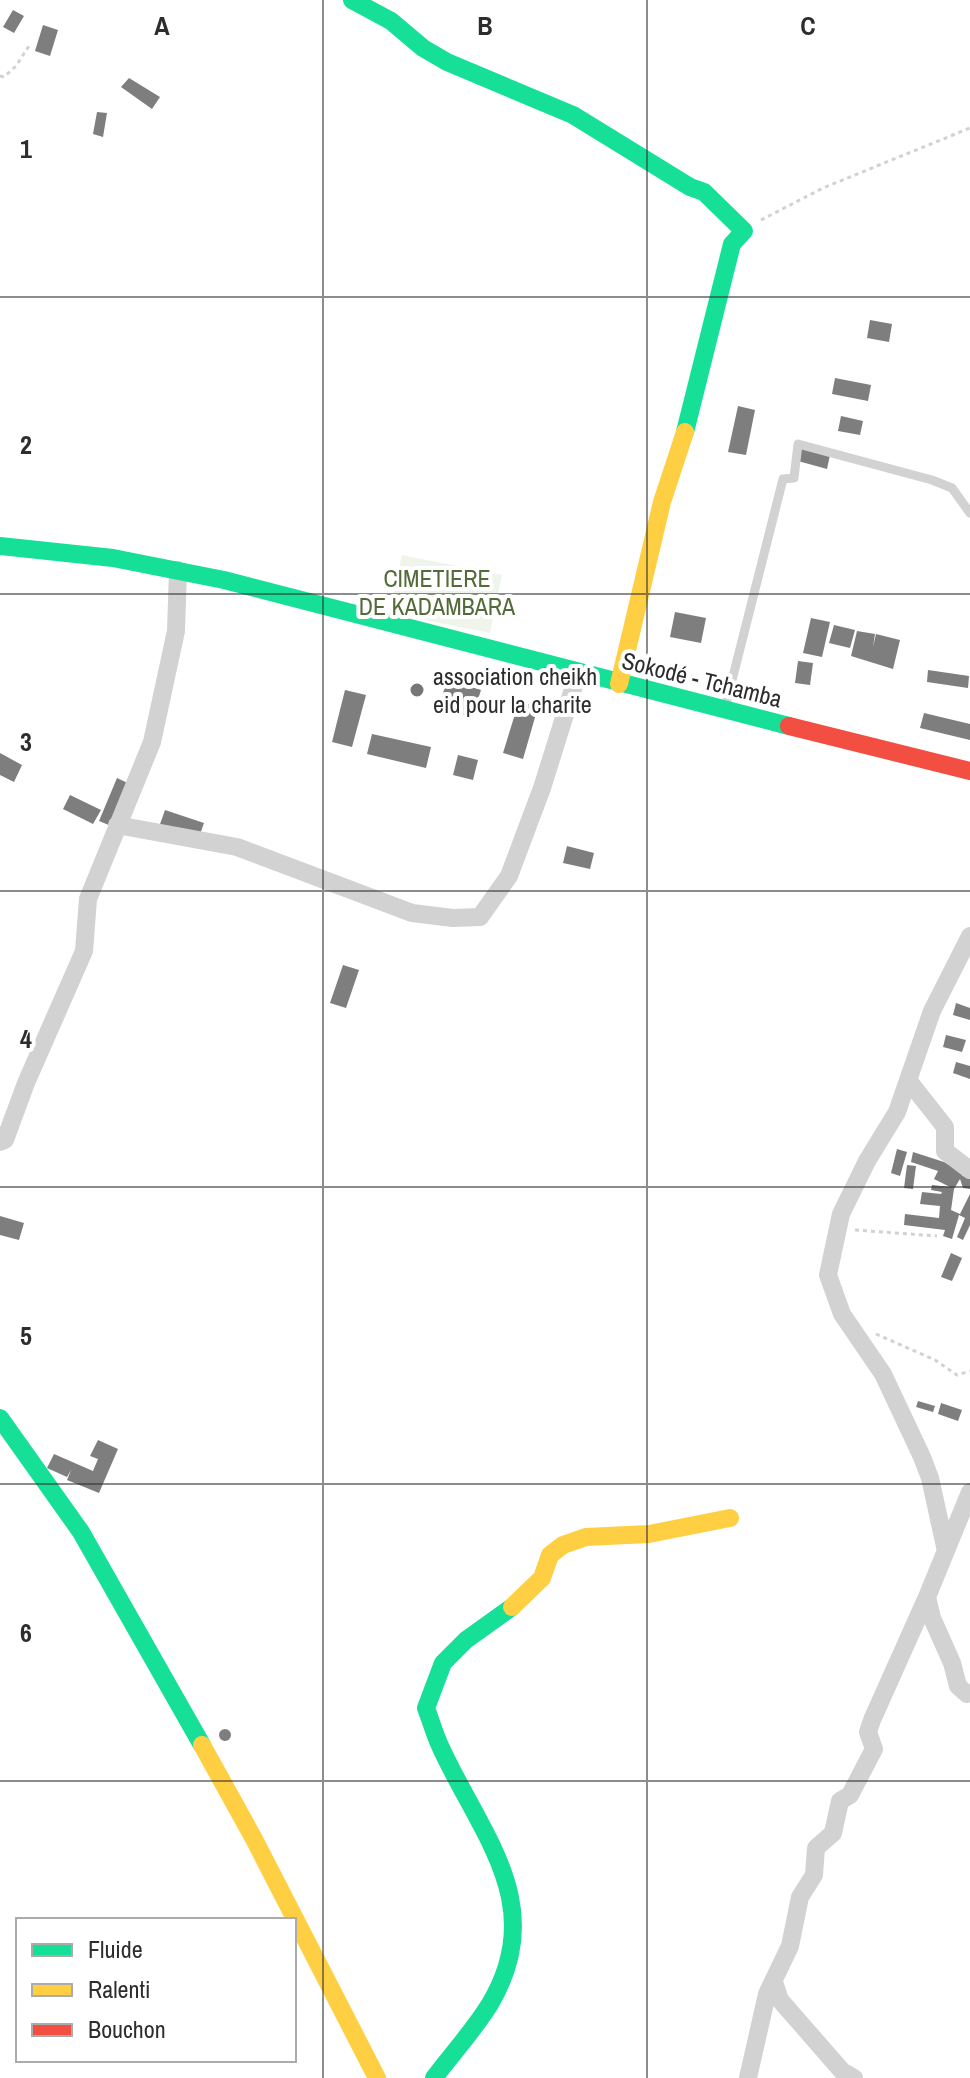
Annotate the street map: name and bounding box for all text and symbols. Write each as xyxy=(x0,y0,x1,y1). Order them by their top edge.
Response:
text: A xyxy=(154,8,170,43)
text: B xyxy=(477,8,493,43)
text: C xyxy=(800,8,816,43)
text: 1 xyxy=(20,131,32,166)
text: 2 xyxy=(20,427,32,462)
park label: CIMETIERE DE KADAMBARA xyxy=(359,562,516,622)
street label: Sokodé - Tchamba xyxy=(619,644,785,714)
place label: association cheikh eid pour la charite xyxy=(433,660,597,720)
marker: association cheikh eid pour la charite xyxy=(408,681,426,699)
text: 3 xyxy=(20,724,32,759)
text: 4 xyxy=(20,1021,32,1056)
text: 5 xyxy=(20,1318,32,1353)
text: 6 xyxy=(20,1615,32,1650)
legend xyxy=(16,1918,296,2062)
text: Fluide xyxy=(88,1933,143,1965)
text: Ralenti xyxy=(88,1973,150,2005)
text: Bouchon xyxy=(88,2013,166,2045)

